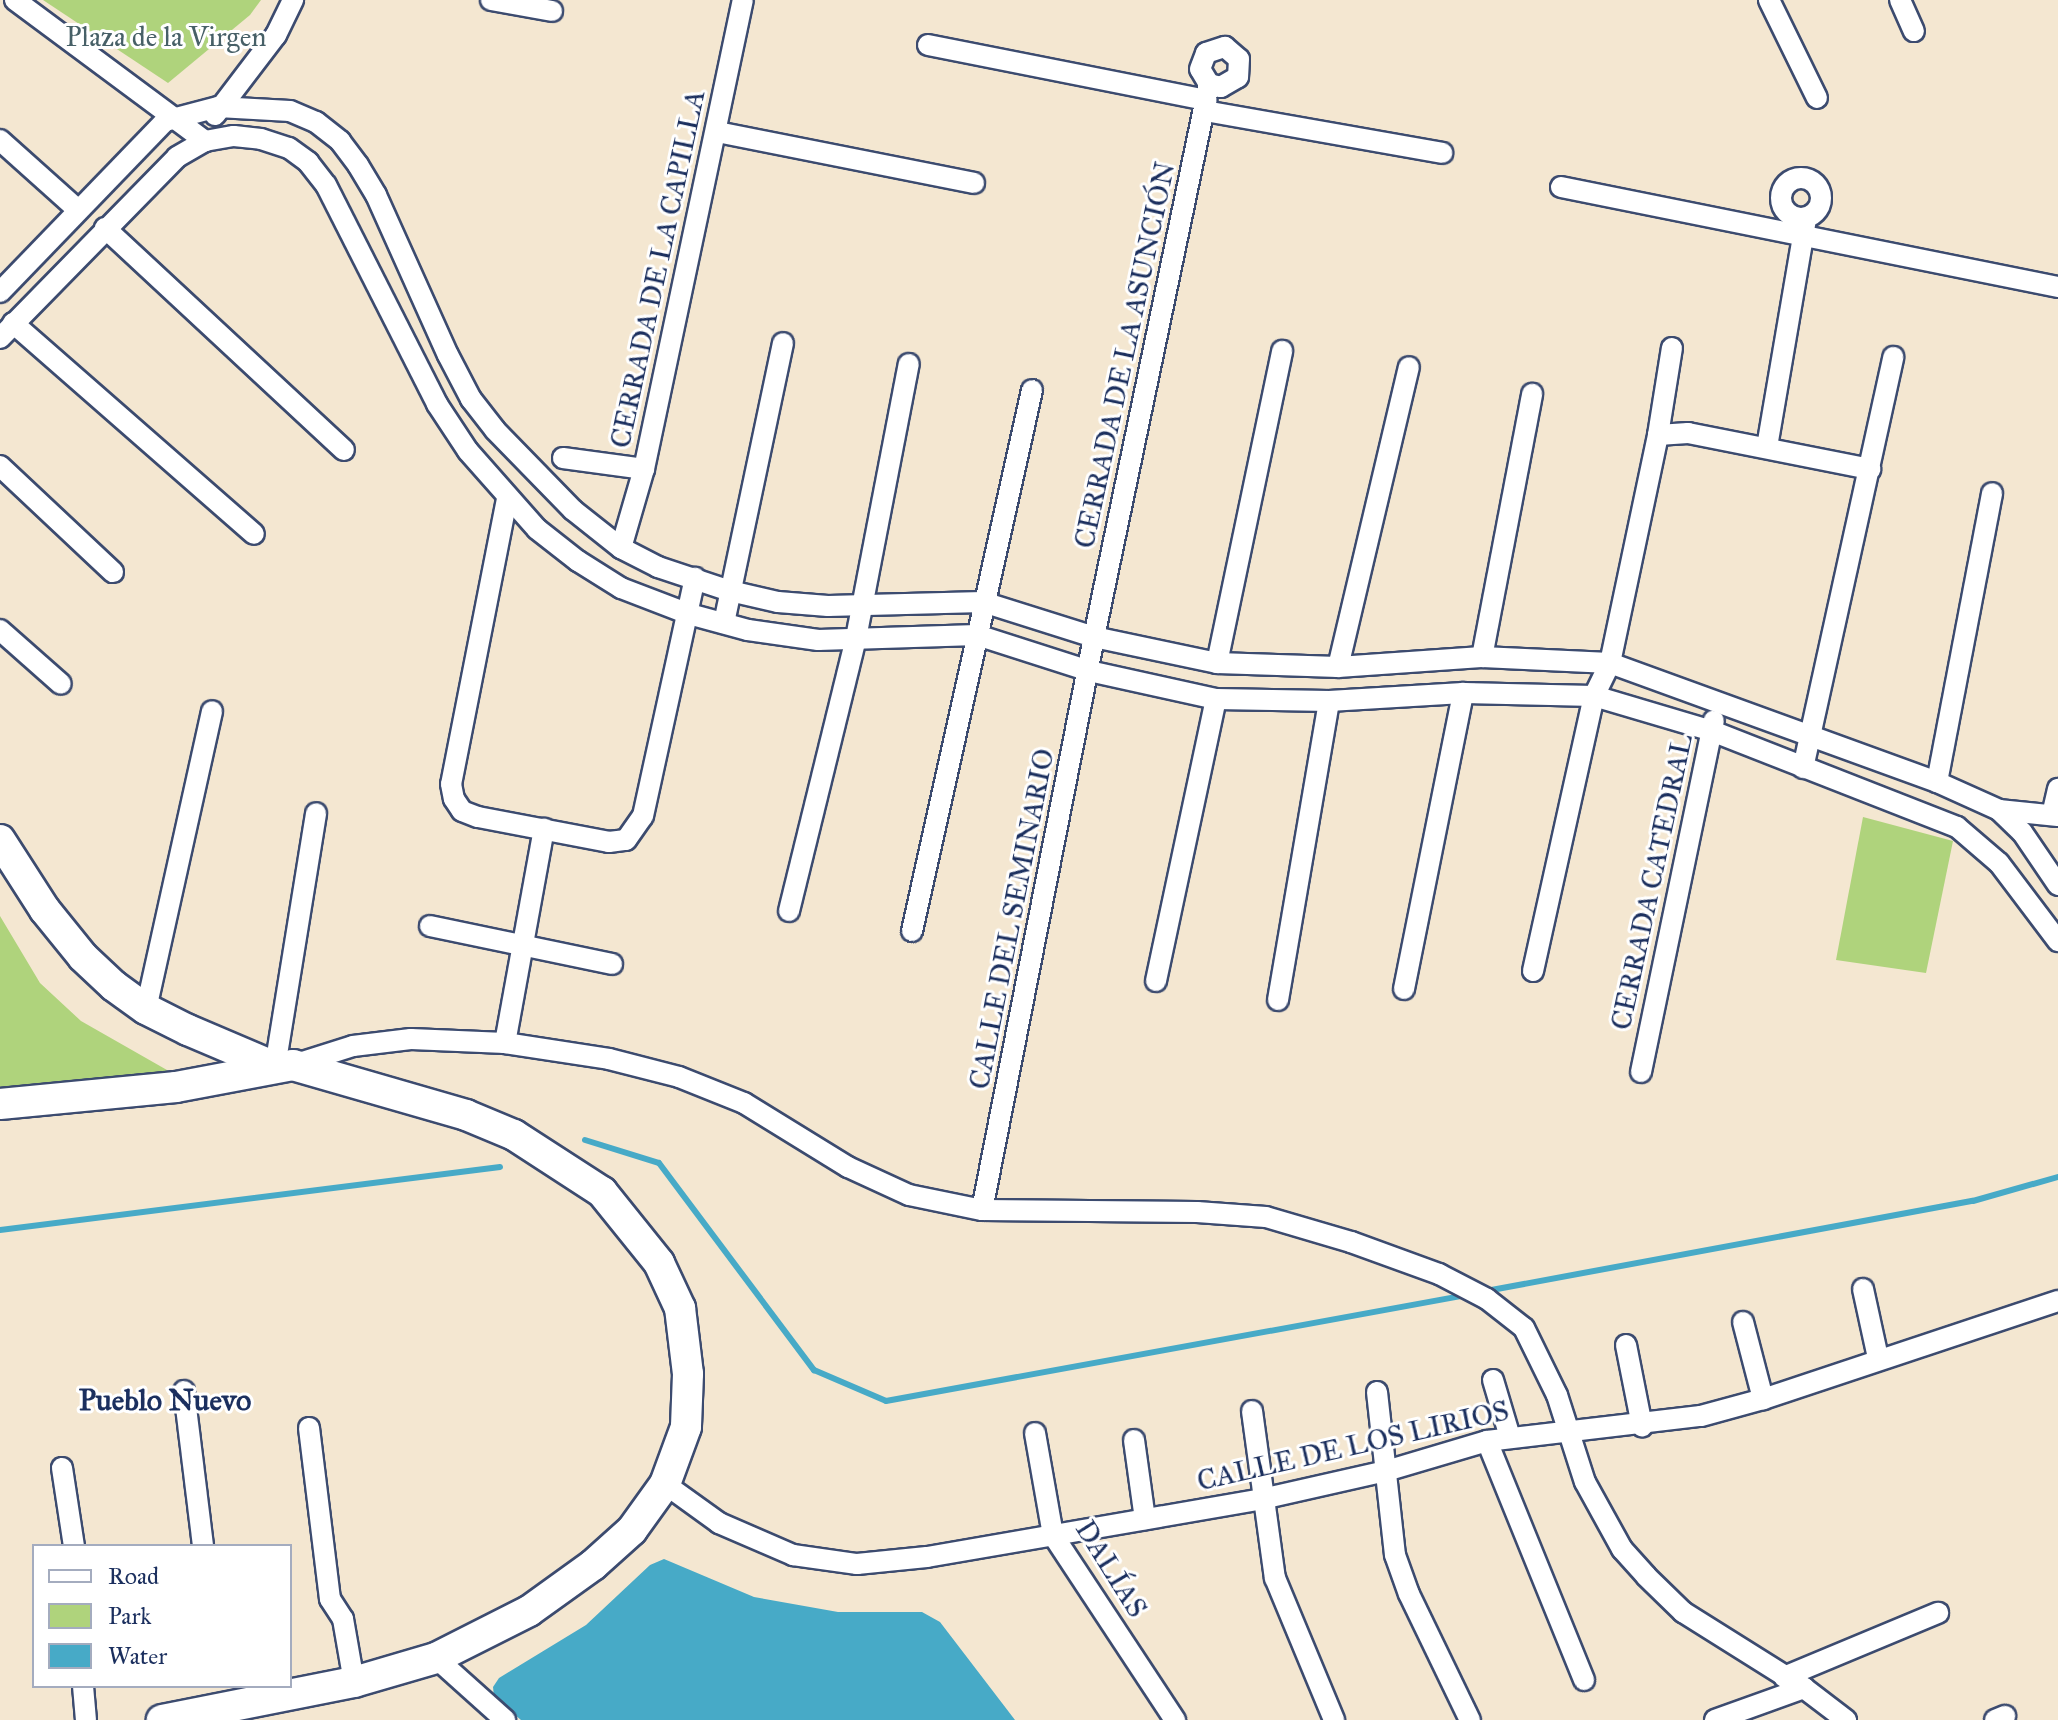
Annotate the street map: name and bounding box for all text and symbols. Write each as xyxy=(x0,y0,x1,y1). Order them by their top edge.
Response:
park label: Plaza de la Virgen xyxy=(66,20,266,54)
street label: CERRADA DE LA CAPILLA xyxy=(604,87,712,451)
street label: CERRADA DE LA ASUNCIÓN xyxy=(1068,159,1182,551)
street label: CERRADA CATEDRAL xyxy=(1604,731,1700,1033)
street label: CALLE DEL SEMINARIO xyxy=(962,746,1062,1092)
district label: Pueblo Nuevo xyxy=(79,1382,251,1418)
street label: CALLE DE LOS LIRIOS xyxy=(1194,1394,1512,1498)
street label: DALÍAS xyxy=(1068,1514,1154,1624)
legend xyxy=(32,1544,292,1688)
text: Road xyxy=(108,1561,159,1591)
text: Park xyxy=(108,1601,151,1631)
text: Water xyxy=(108,1641,167,1671)

